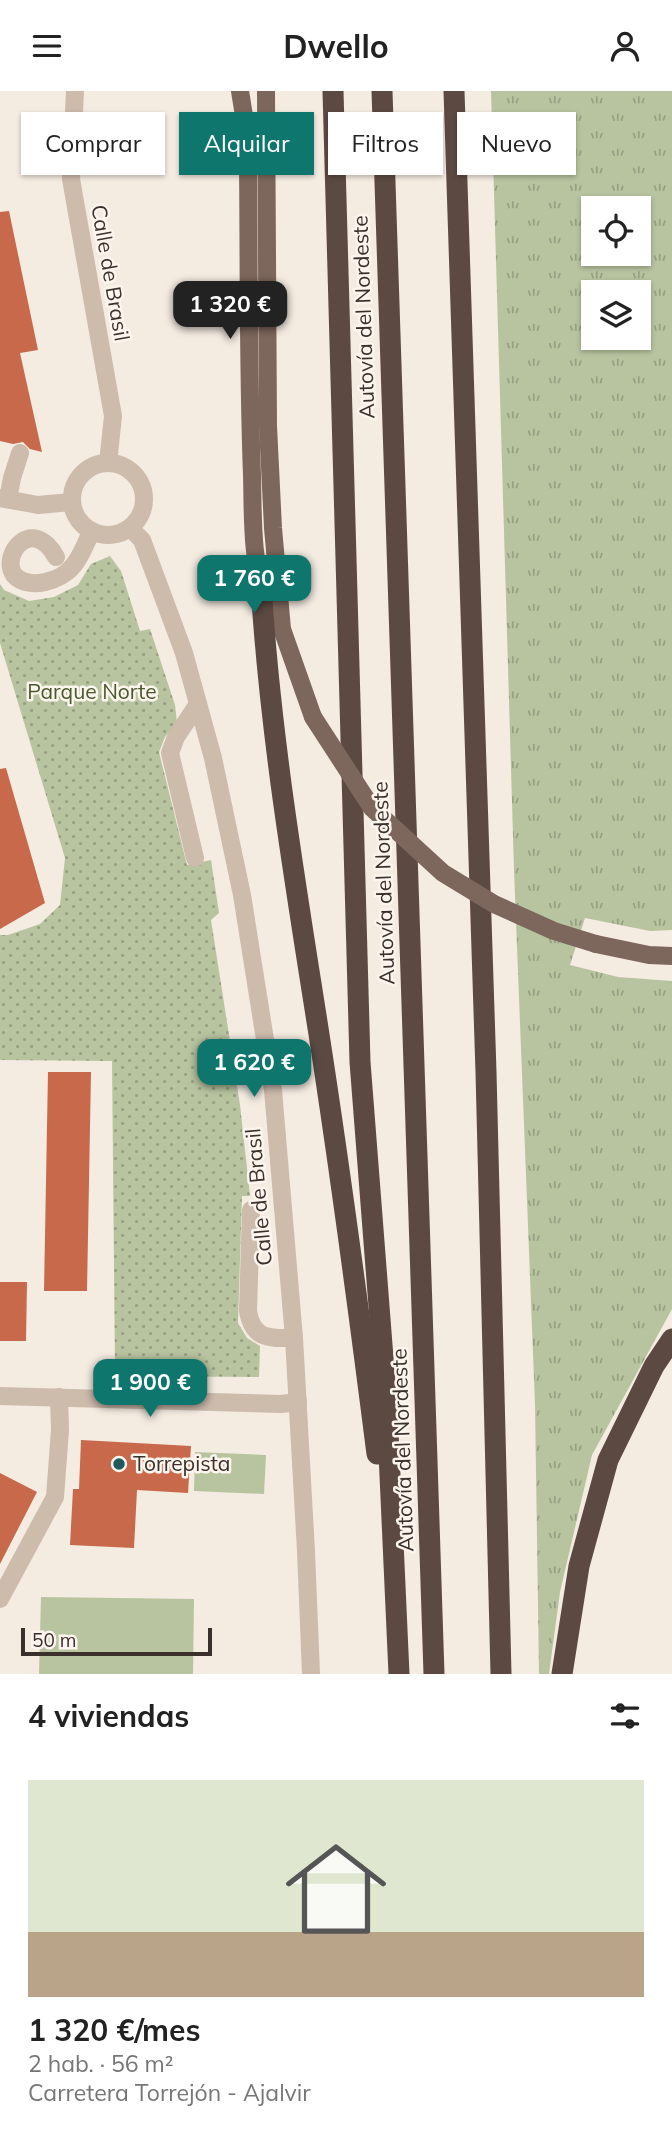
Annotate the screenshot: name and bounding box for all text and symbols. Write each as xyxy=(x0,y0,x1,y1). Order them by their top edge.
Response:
text: Dwello xyxy=(283,26,389,66)
icon: menu xyxy=(28,27,66,65)
icon: person xyxy=(606,27,644,65)
chip: Comprar xyxy=(21,112,165,175)
chip: Alquilar xyxy=(179,112,314,175)
chip: Filtros xyxy=(328,112,443,175)
chip: Nuevo xyxy=(457,112,576,175)
map controls xyxy=(581,196,651,350)
button: locate xyxy=(581,196,651,266)
street label: Calle de Brasil xyxy=(86,203,136,343)
street label: Autovía del Nordeste xyxy=(346,215,380,419)
button: layers xyxy=(581,280,651,350)
pin: 1 320 € xyxy=(165,281,295,341)
text: 1 320 € xyxy=(189,289,271,318)
pin: 1 760 € xyxy=(189,555,319,615)
text: 1 760 € xyxy=(213,563,295,592)
park label: Parque Norte xyxy=(27,678,157,704)
street label: Autovía del Nordeste xyxy=(366,781,400,985)
pin: 1 620 € xyxy=(189,1039,319,1099)
text: 1 620 € xyxy=(213,1047,295,1076)
street label: Calle de Brasil xyxy=(239,1127,277,1267)
street label: Autovía del Nordeste xyxy=(385,1348,419,1552)
pin: 1 900 € xyxy=(85,1359,215,1419)
text: 1 900 € xyxy=(109,1367,191,1396)
place label: Torrepista xyxy=(133,1450,230,1476)
marker: Torrepista xyxy=(111,1456,127,1472)
scale bar xyxy=(21,1625,212,1657)
text: 50 m xyxy=(32,1628,76,1652)
text: 4 viviendas xyxy=(28,1697,189,1735)
icon: filters xyxy=(606,1697,644,1735)
icon: home xyxy=(273,1826,399,1952)
text: 1 320 €/mes xyxy=(28,2011,201,2049)
text: 2 hab. · 56 m² xyxy=(28,2049,173,2078)
text: Carretera Torrejón - Ajalvir xyxy=(28,2078,311,2107)

